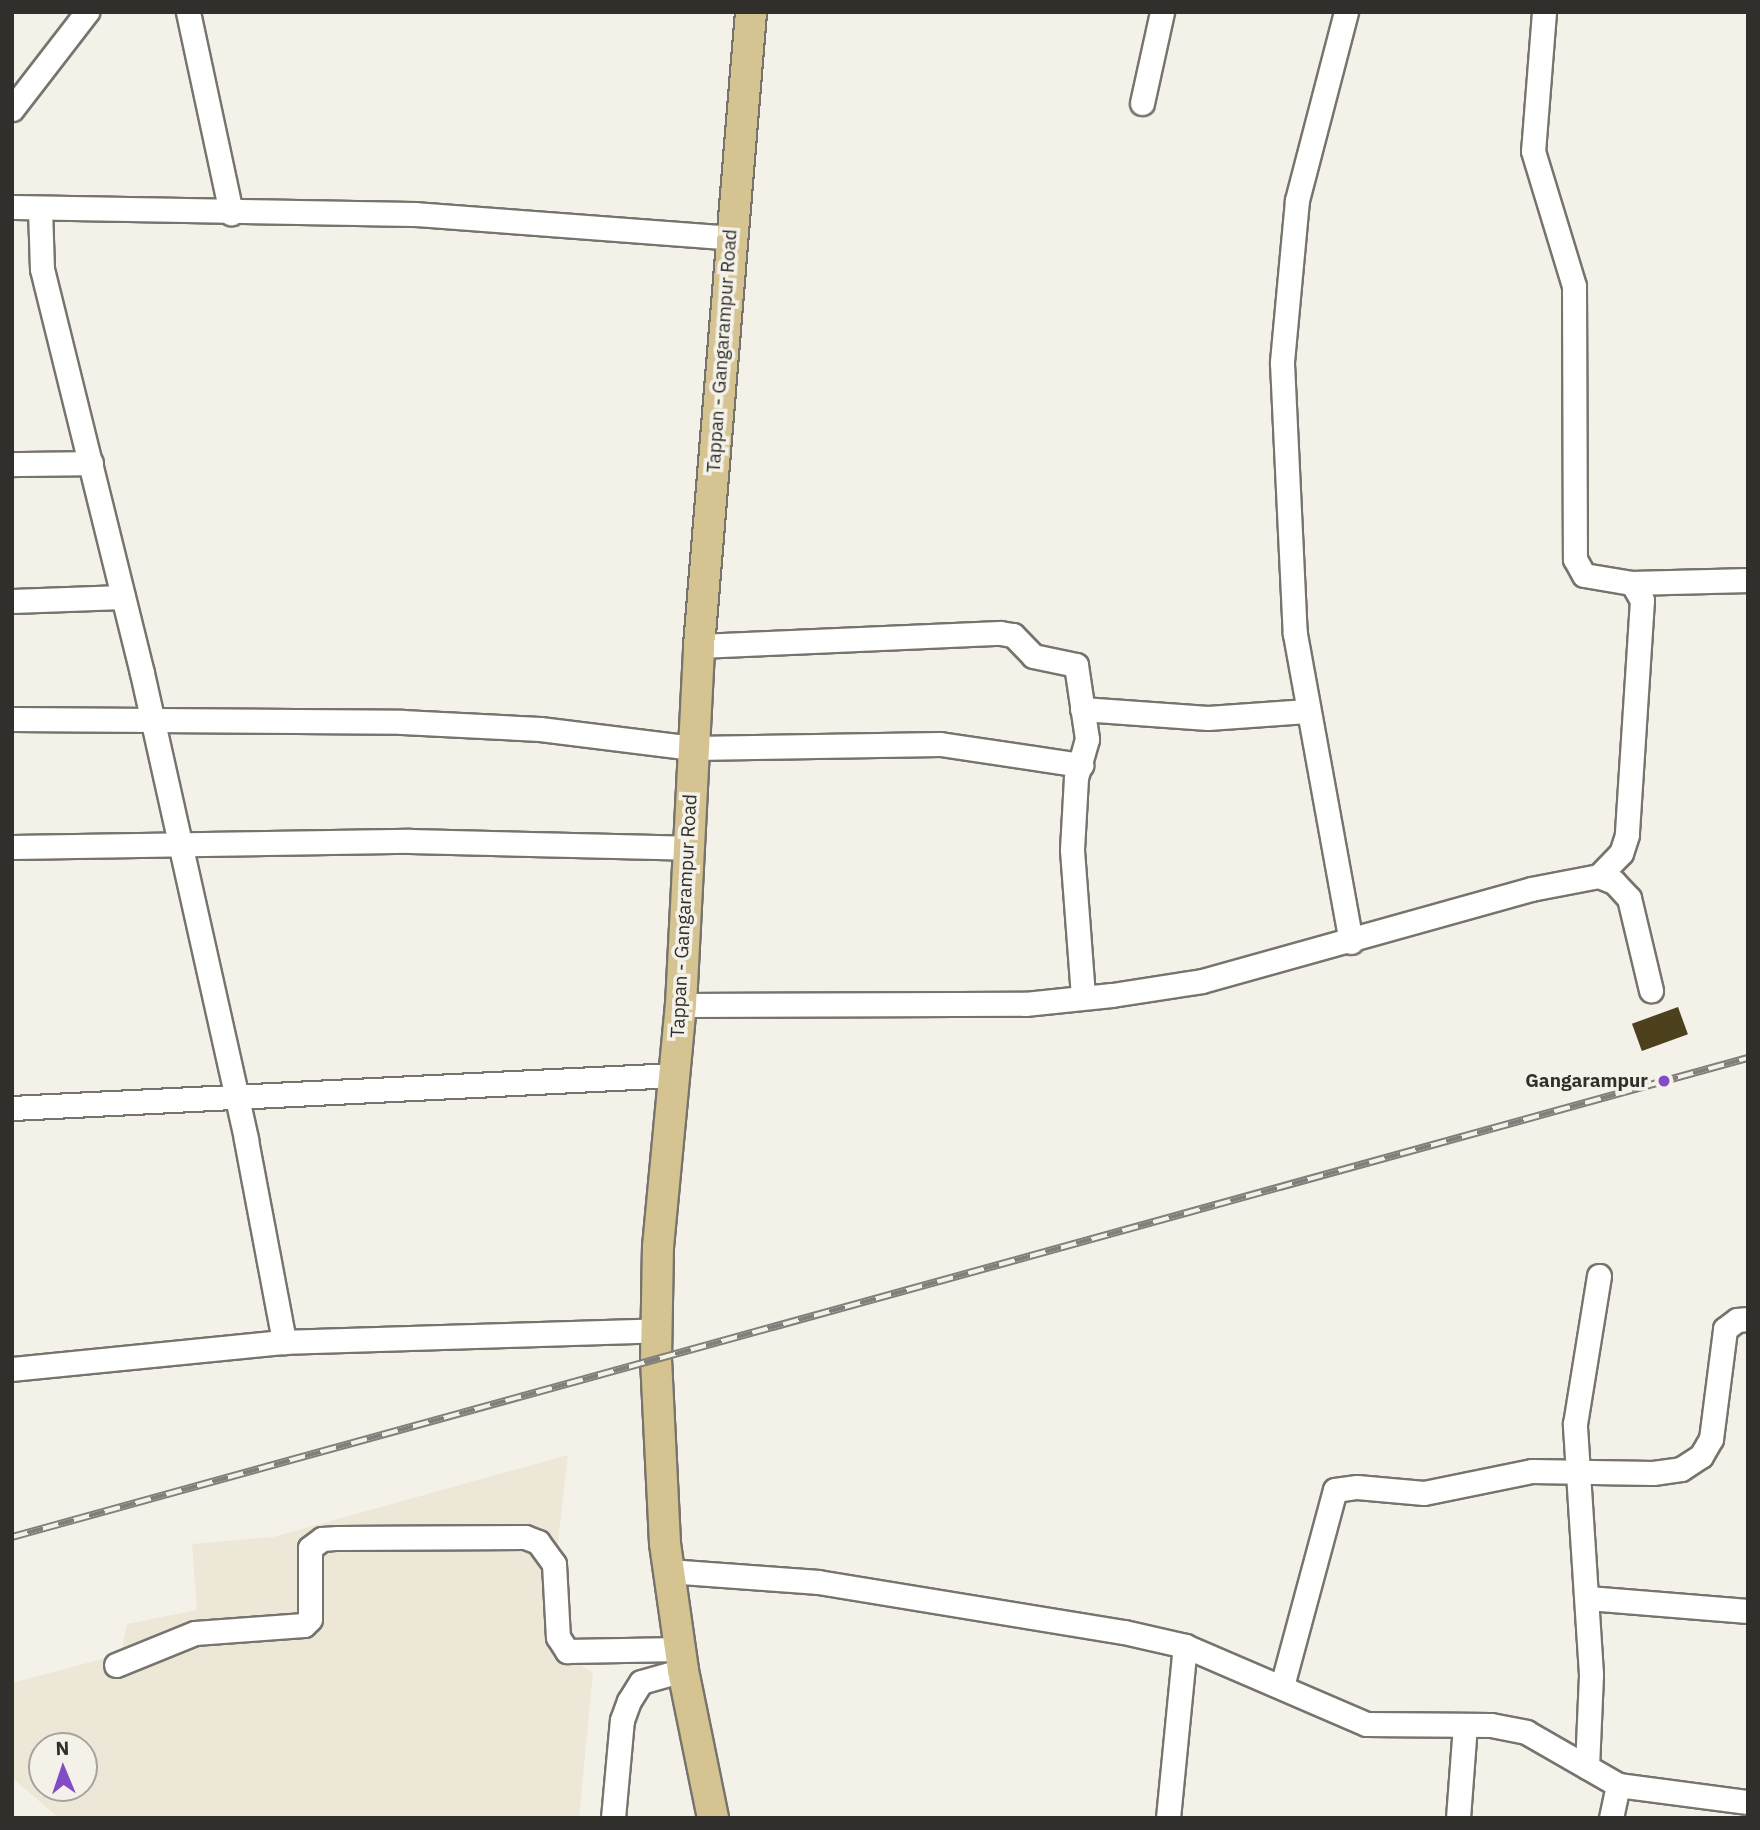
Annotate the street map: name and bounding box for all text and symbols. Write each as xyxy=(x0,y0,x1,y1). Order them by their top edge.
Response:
street label: Tappan - Gangarampur Road xyxy=(702,228,742,474)
street label: Tappan - Gangarampur Road xyxy=(666,794,702,1038)
place label: Gangarampur xyxy=(1525,1070,1648,1092)
marker: Gangarampur xyxy=(1654,1071,1674,1091)
north arrow xyxy=(28,1732,98,1802)
text: N xyxy=(55,1736,70,1760)

